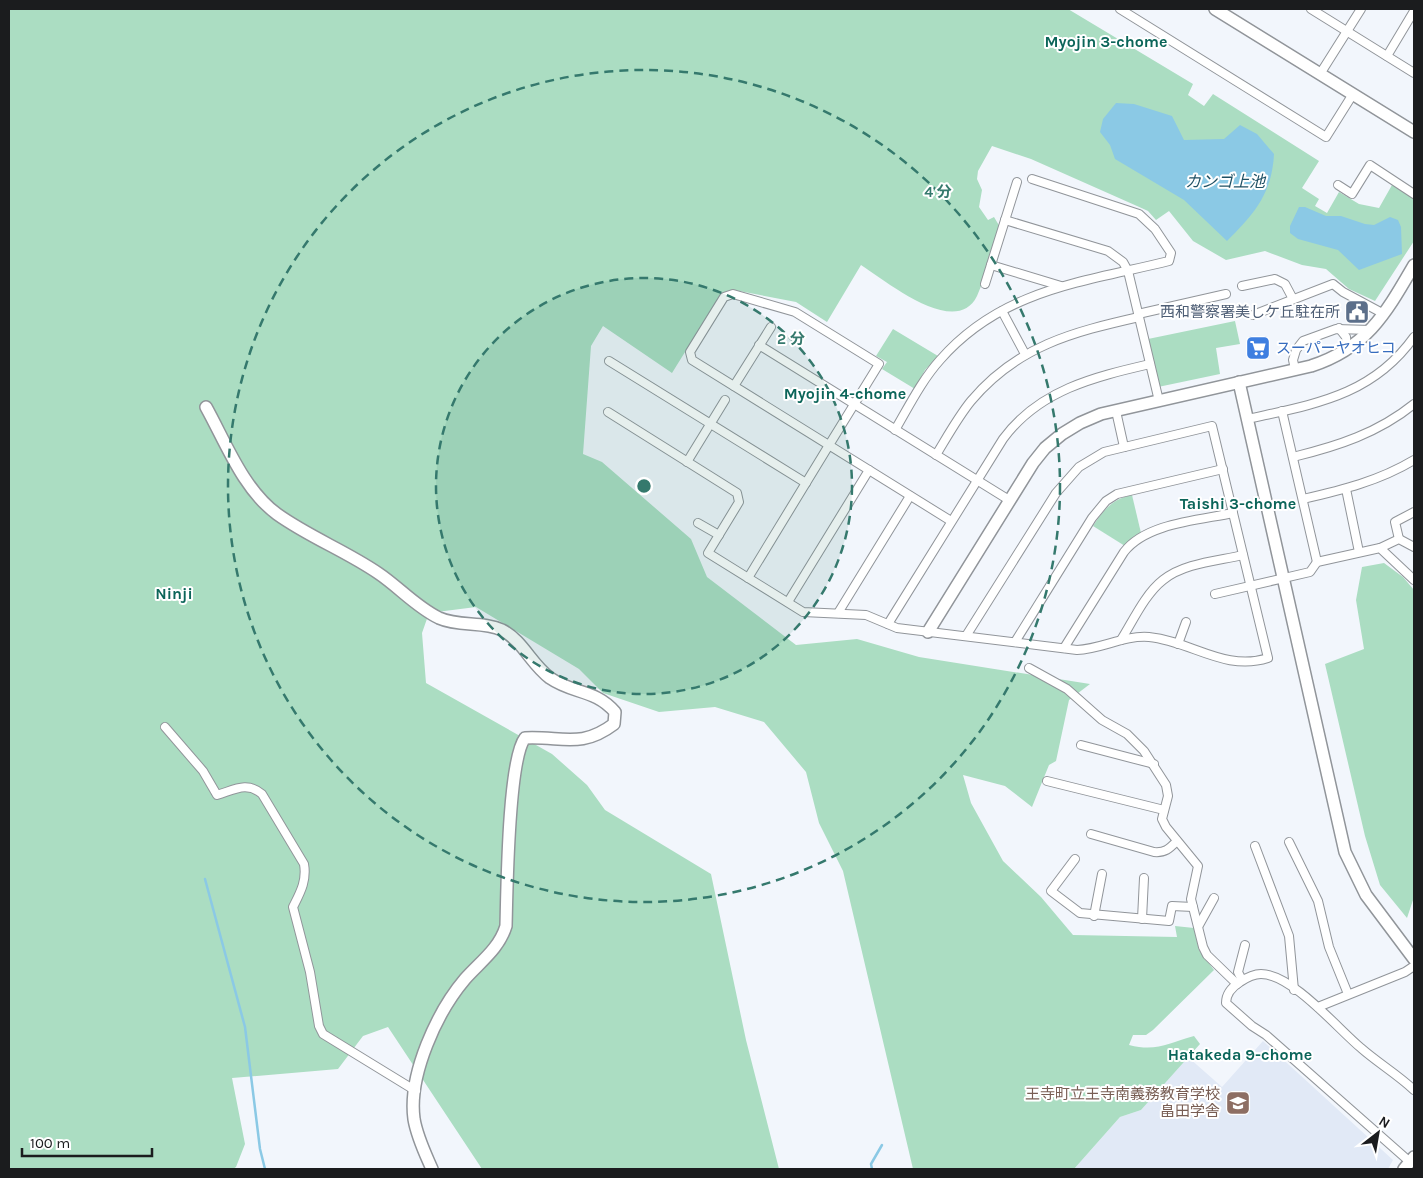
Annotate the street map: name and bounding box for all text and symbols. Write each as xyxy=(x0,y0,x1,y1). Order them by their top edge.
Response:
district label: Myojin 3-chome xyxy=(1045,32,1167,51)
water label: カンゴ上池 xyxy=(1185,172,1267,191)
text: 4 分 xyxy=(924,183,952,201)
public building icon: 西和警察署美しケ丘駐在所 xyxy=(1344,299,1370,325)
place label: 西和警察署美しケ丘駐在所 xyxy=(1160,303,1340,321)
text: 2 分 xyxy=(777,330,805,348)
supermarket icon: スーパーヤオヒコ xyxy=(1245,335,1271,361)
place label: スーパーヤオヒコ xyxy=(1276,339,1396,357)
district label: Myojin 4-chome xyxy=(784,384,906,403)
centre of rings xyxy=(635,477,653,495)
district label: Taishi 3-chome xyxy=(1180,494,1296,513)
district label: Ninji xyxy=(155,584,193,603)
district label: Hatakeda 9-chome xyxy=(1168,1045,1312,1064)
place label: 王寺町立王寺南義務教育学校 畠田学舎 xyxy=(1025,1085,1220,1120)
school or university icon: 王寺町立王寺南義務教育学校 畠田学舎 xyxy=(1225,1090,1251,1116)
north arrow xyxy=(1353,1108,1403,1158)
text: N xyxy=(1376,1112,1393,1132)
scale bar xyxy=(22,1126,152,1158)
text: 100 m xyxy=(30,1134,70,1152)

